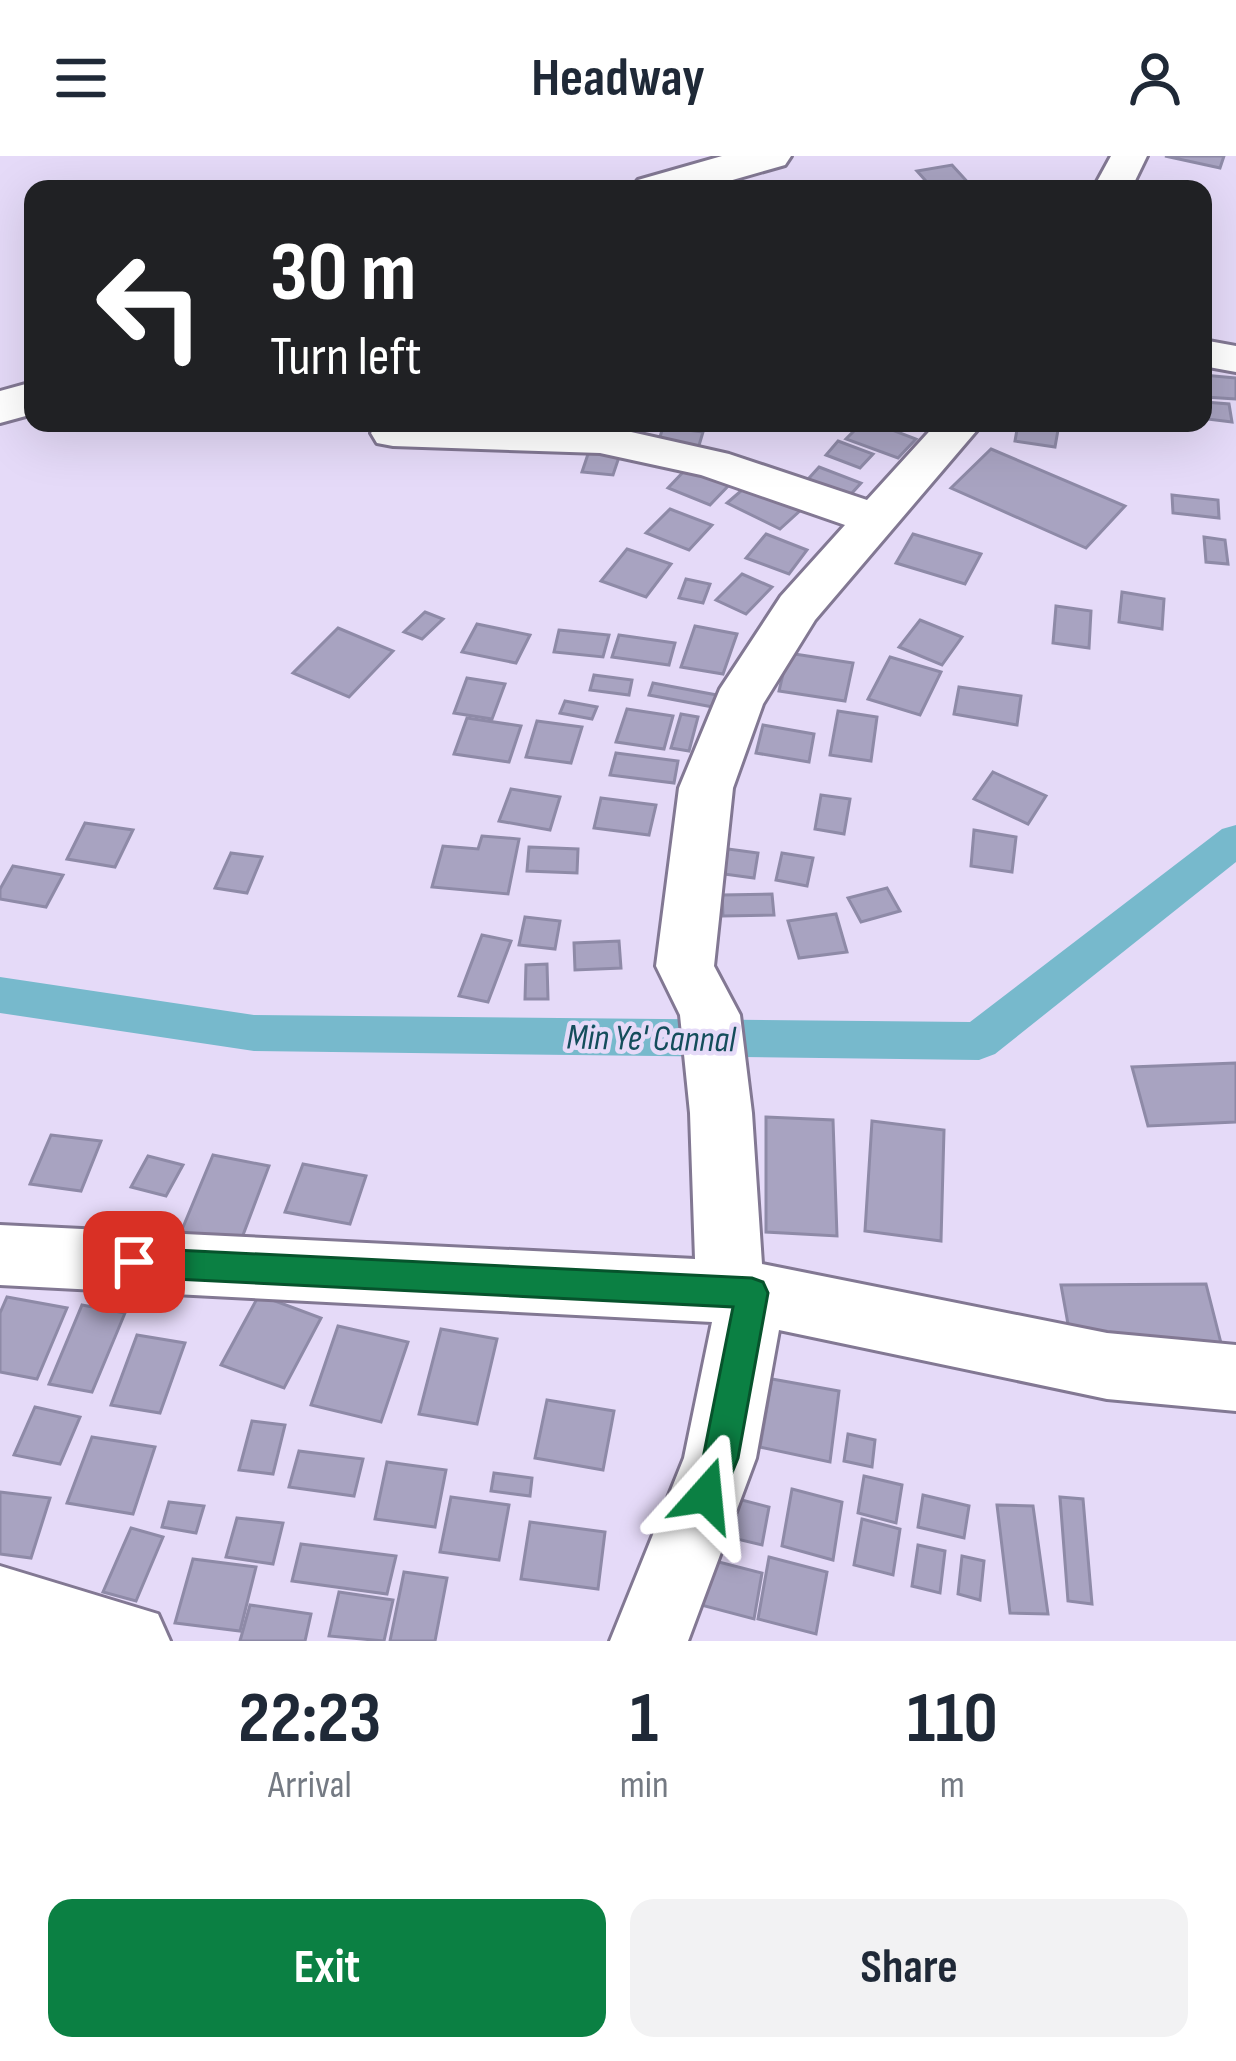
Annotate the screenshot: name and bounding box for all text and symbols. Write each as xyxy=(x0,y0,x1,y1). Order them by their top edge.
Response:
icon: menu xyxy=(48,45,114,111)
icon: person xyxy=(1122,45,1188,111)
text: Headway xyxy=(531,46,705,111)
text: 30 m xyxy=(270,223,416,324)
icon: left xyxy=(72,228,228,384)
text: Turn left xyxy=(270,325,422,390)
water label: Min Ye' Cannal xyxy=(566,1017,737,1062)
pin xyxy=(83,1211,185,1313)
icon: arrive xyxy=(101,1229,167,1295)
position arrow xyxy=(643,1432,769,1558)
text: 22:23 xyxy=(238,1676,381,1763)
text: 1 xyxy=(630,1676,658,1763)
text: 110 xyxy=(907,1676,998,1763)
text: Arrival xyxy=(268,1762,352,1809)
text: min xyxy=(620,1762,669,1809)
text: m xyxy=(940,1762,965,1809)
button: Exit xyxy=(48,1899,606,2037)
button: Share xyxy=(630,1899,1188,2037)

